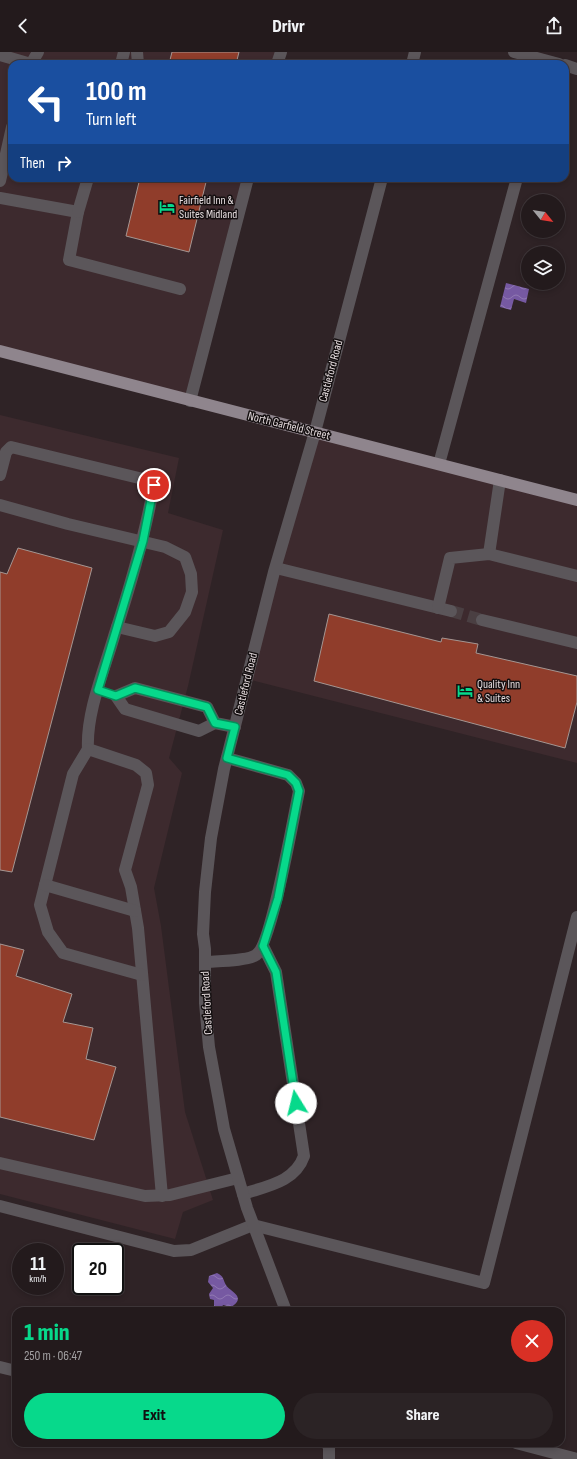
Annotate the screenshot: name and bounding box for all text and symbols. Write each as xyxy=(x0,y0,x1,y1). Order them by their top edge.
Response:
icon: back xyxy=(12,15,34,37)
icon: share xyxy=(543,15,565,37)
text: Drivr xyxy=(272,16,305,37)
text: 100 m xyxy=(86,75,147,108)
icon: left xyxy=(20,76,72,128)
text: Turn left xyxy=(86,109,137,130)
icon: right xyxy=(53,152,75,174)
text: Then xyxy=(20,154,45,173)
place label: Fairfield Inn & Suites Midland xyxy=(179,193,237,222)
north arrow xyxy=(521,194,565,238)
map controls xyxy=(521,194,565,290)
hotel icon: Fairfield Inn & Suites Midland xyxy=(158,198,176,216)
button: layers xyxy=(521,246,565,290)
street label: Castleford Road xyxy=(316,338,346,404)
street label: North Garfield Street xyxy=(246,409,332,444)
pin xyxy=(137,468,171,502)
icon: arrive xyxy=(143,474,165,496)
street label: Castleford Road xyxy=(231,651,261,717)
place label: Quality Inn & Suites xyxy=(477,677,520,706)
hotel icon: Quality Inn & Suites xyxy=(456,682,474,700)
street label: Castleford Road xyxy=(198,971,216,1035)
position arrow xyxy=(275,1082,317,1124)
speed limit sign: 20 xyxy=(72,1243,124,1295)
text: 11 xyxy=(30,1252,46,1276)
text: km/h xyxy=(29,1273,47,1285)
text: 1 min xyxy=(24,1318,70,1347)
button: close xyxy=(511,1320,553,1362)
text: 250 m · 06:47 xyxy=(24,1348,82,1364)
button: Exit xyxy=(24,1393,285,1439)
button: Share xyxy=(293,1393,553,1439)

